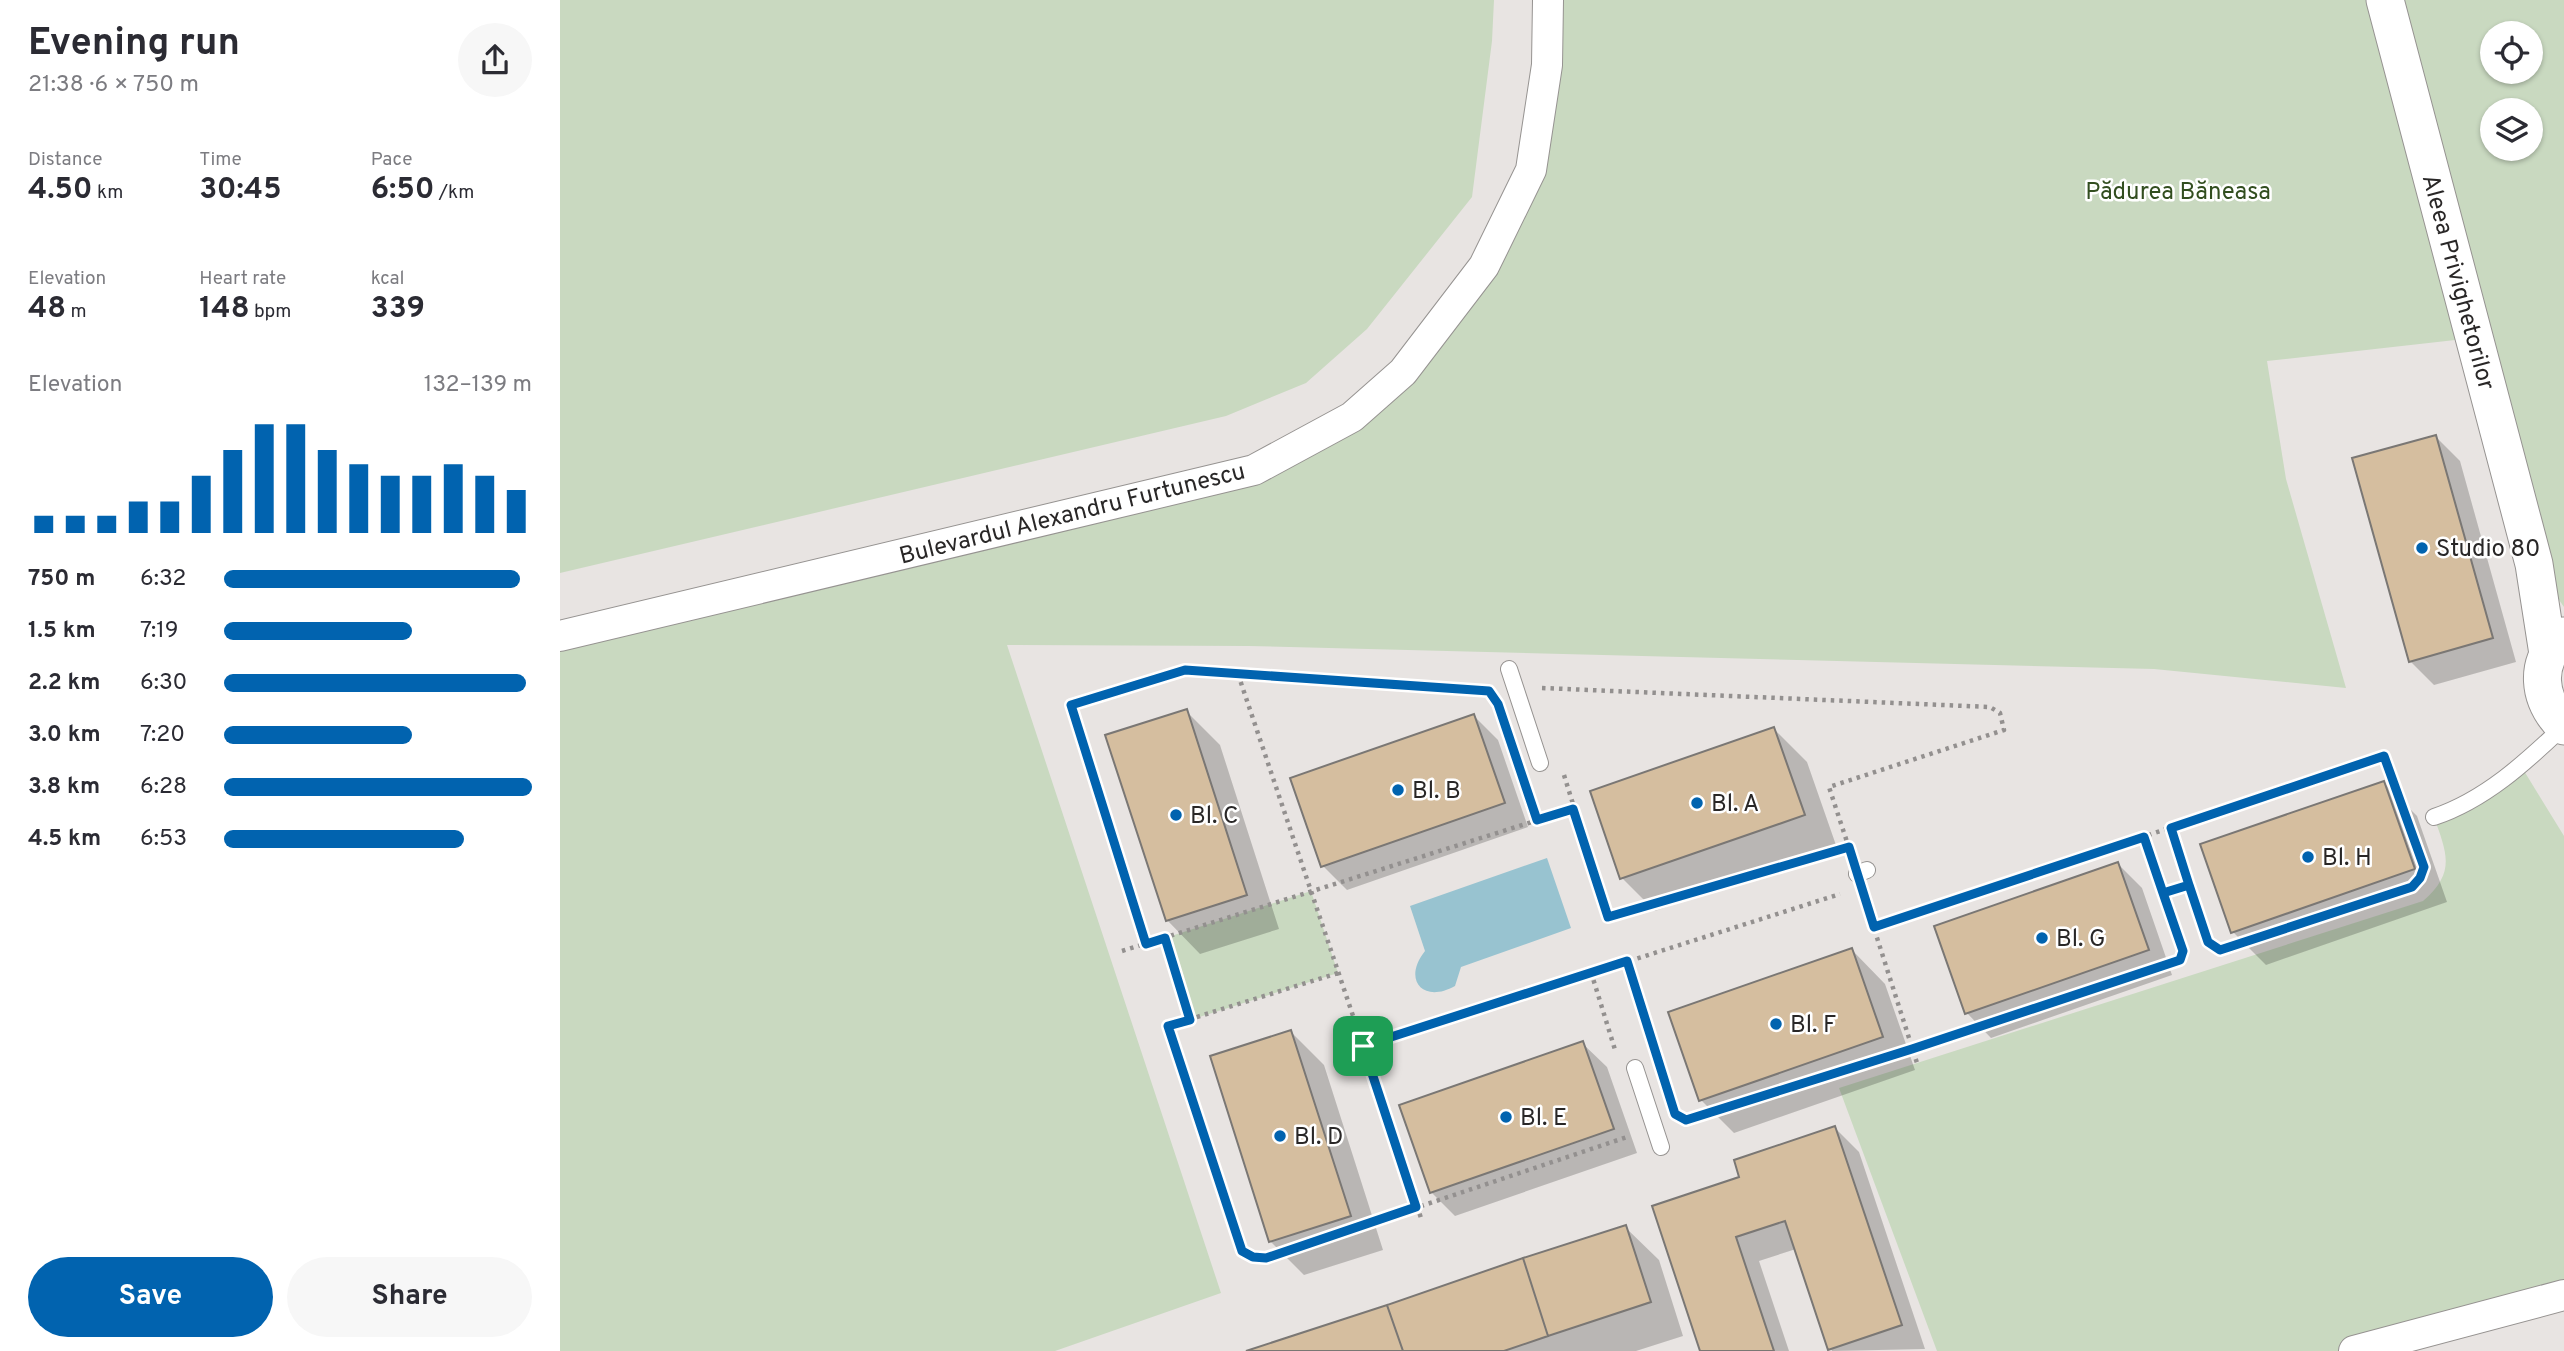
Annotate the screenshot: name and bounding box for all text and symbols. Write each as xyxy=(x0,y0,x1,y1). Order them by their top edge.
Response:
text: Evening run xyxy=(28,20,240,69)
map controls xyxy=(2480,21,2543,161)
button: locate xyxy=(2480,21,2543,84)
button: share xyxy=(458,23,532,97)
text: 21:38 · 6 × 750 m xyxy=(28,71,199,100)
button: layers xyxy=(2480,98,2543,161)
text: Distance xyxy=(28,148,103,172)
text: Time xyxy=(199,148,242,172)
text: Pace xyxy=(371,148,412,172)
street label: Aleea Privighetorilor xyxy=(2414,171,2500,394)
text: 4.50 xyxy=(28,172,93,209)
text: 30:45 xyxy=(199,172,281,209)
text: 6:50 xyxy=(371,172,434,209)
park label: Pădurea Băneasa xyxy=(2085,178,2271,208)
text: km xyxy=(93,181,123,205)
text: /km xyxy=(434,181,474,205)
text: Elevation xyxy=(28,267,106,291)
text: Heart rate xyxy=(199,267,286,291)
text: kcal xyxy=(371,267,404,291)
text: 48 xyxy=(28,291,66,328)
text: 148 xyxy=(199,291,250,328)
text: 339 xyxy=(371,291,425,328)
text: m xyxy=(66,300,87,324)
text: bpm xyxy=(250,300,291,324)
text: Elevation xyxy=(28,371,123,400)
text: 132–139 m xyxy=(424,371,532,400)
street label: Bulevardul Alexandru Furtunescu xyxy=(896,457,1249,573)
place label: Studio 80 xyxy=(2436,535,2540,565)
marker: Studio 80 xyxy=(2414,540,2430,556)
text: 750 m xyxy=(28,565,95,594)
text: 6:32 xyxy=(140,565,186,594)
text: 1.5 km xyxy=(28,617,96,646)
text: 7:19 xyxy=(140,617,179,646)
text: 2.2 km xyxy=(28,669,101,698)
text: 6:30 xyxy=(140,669,187,698)
text: 3.0 km xyxy=(28,721,101,750)
text: 7:20 xyxy=(140,721,185,750)
text: 3.8 km xyxy=(28,773,100,802)
text: 6:28 xyxy=(140,773,187,802)
place label: Bl. B xyxy=(1412,777,1461,807)
marker: Bl. B xyxy=(1390,782,1406,798)
place label: Bl. A xyxy=(1711,790,1759,820)
marker: Bl. A xyxy=(1689,795,1705,811)
place label: Bl. C xyxy=(1190,802,1239,832)
marker: Bl. C xyxy=(1168,807,1184,823)
text: 4.5 km xyxy=(28,825,101,854)
text: 6:53 xyxy=(140,825,187,854)
place label: Bl. H xyxy=(2322,844,2372,874)
marker: Bl. H xyxy=(2300,849,2316,865)
place label: Bl. G xyxy=(2056,925,2106,955)
marker: Bl. G xyxy=(2034,930,2050,946)
place label: Bl. F xyxy=(1790,1011,1837,1041)
pin xyxy=(1333,1016,1393,1076)
marker: Bl. F xyxy=(1768,1016,1784,1032)
icon: arrive xyxy=(1344,1027,1382,1065)
place label: Bl. E xyxy=(1520,1104,1567,1134)
marker: Bl. E xyxy=(1498,1109,1514,1125)
place label: Bl. D xyxy=(1294,1123,1343,1153)
marker: Bl. D xyxy=(1272,1128,1288,1144)
button: Save xyxy=(28,1257,273,1337)
button: Share xyxy=(287,1257,532,1337)

